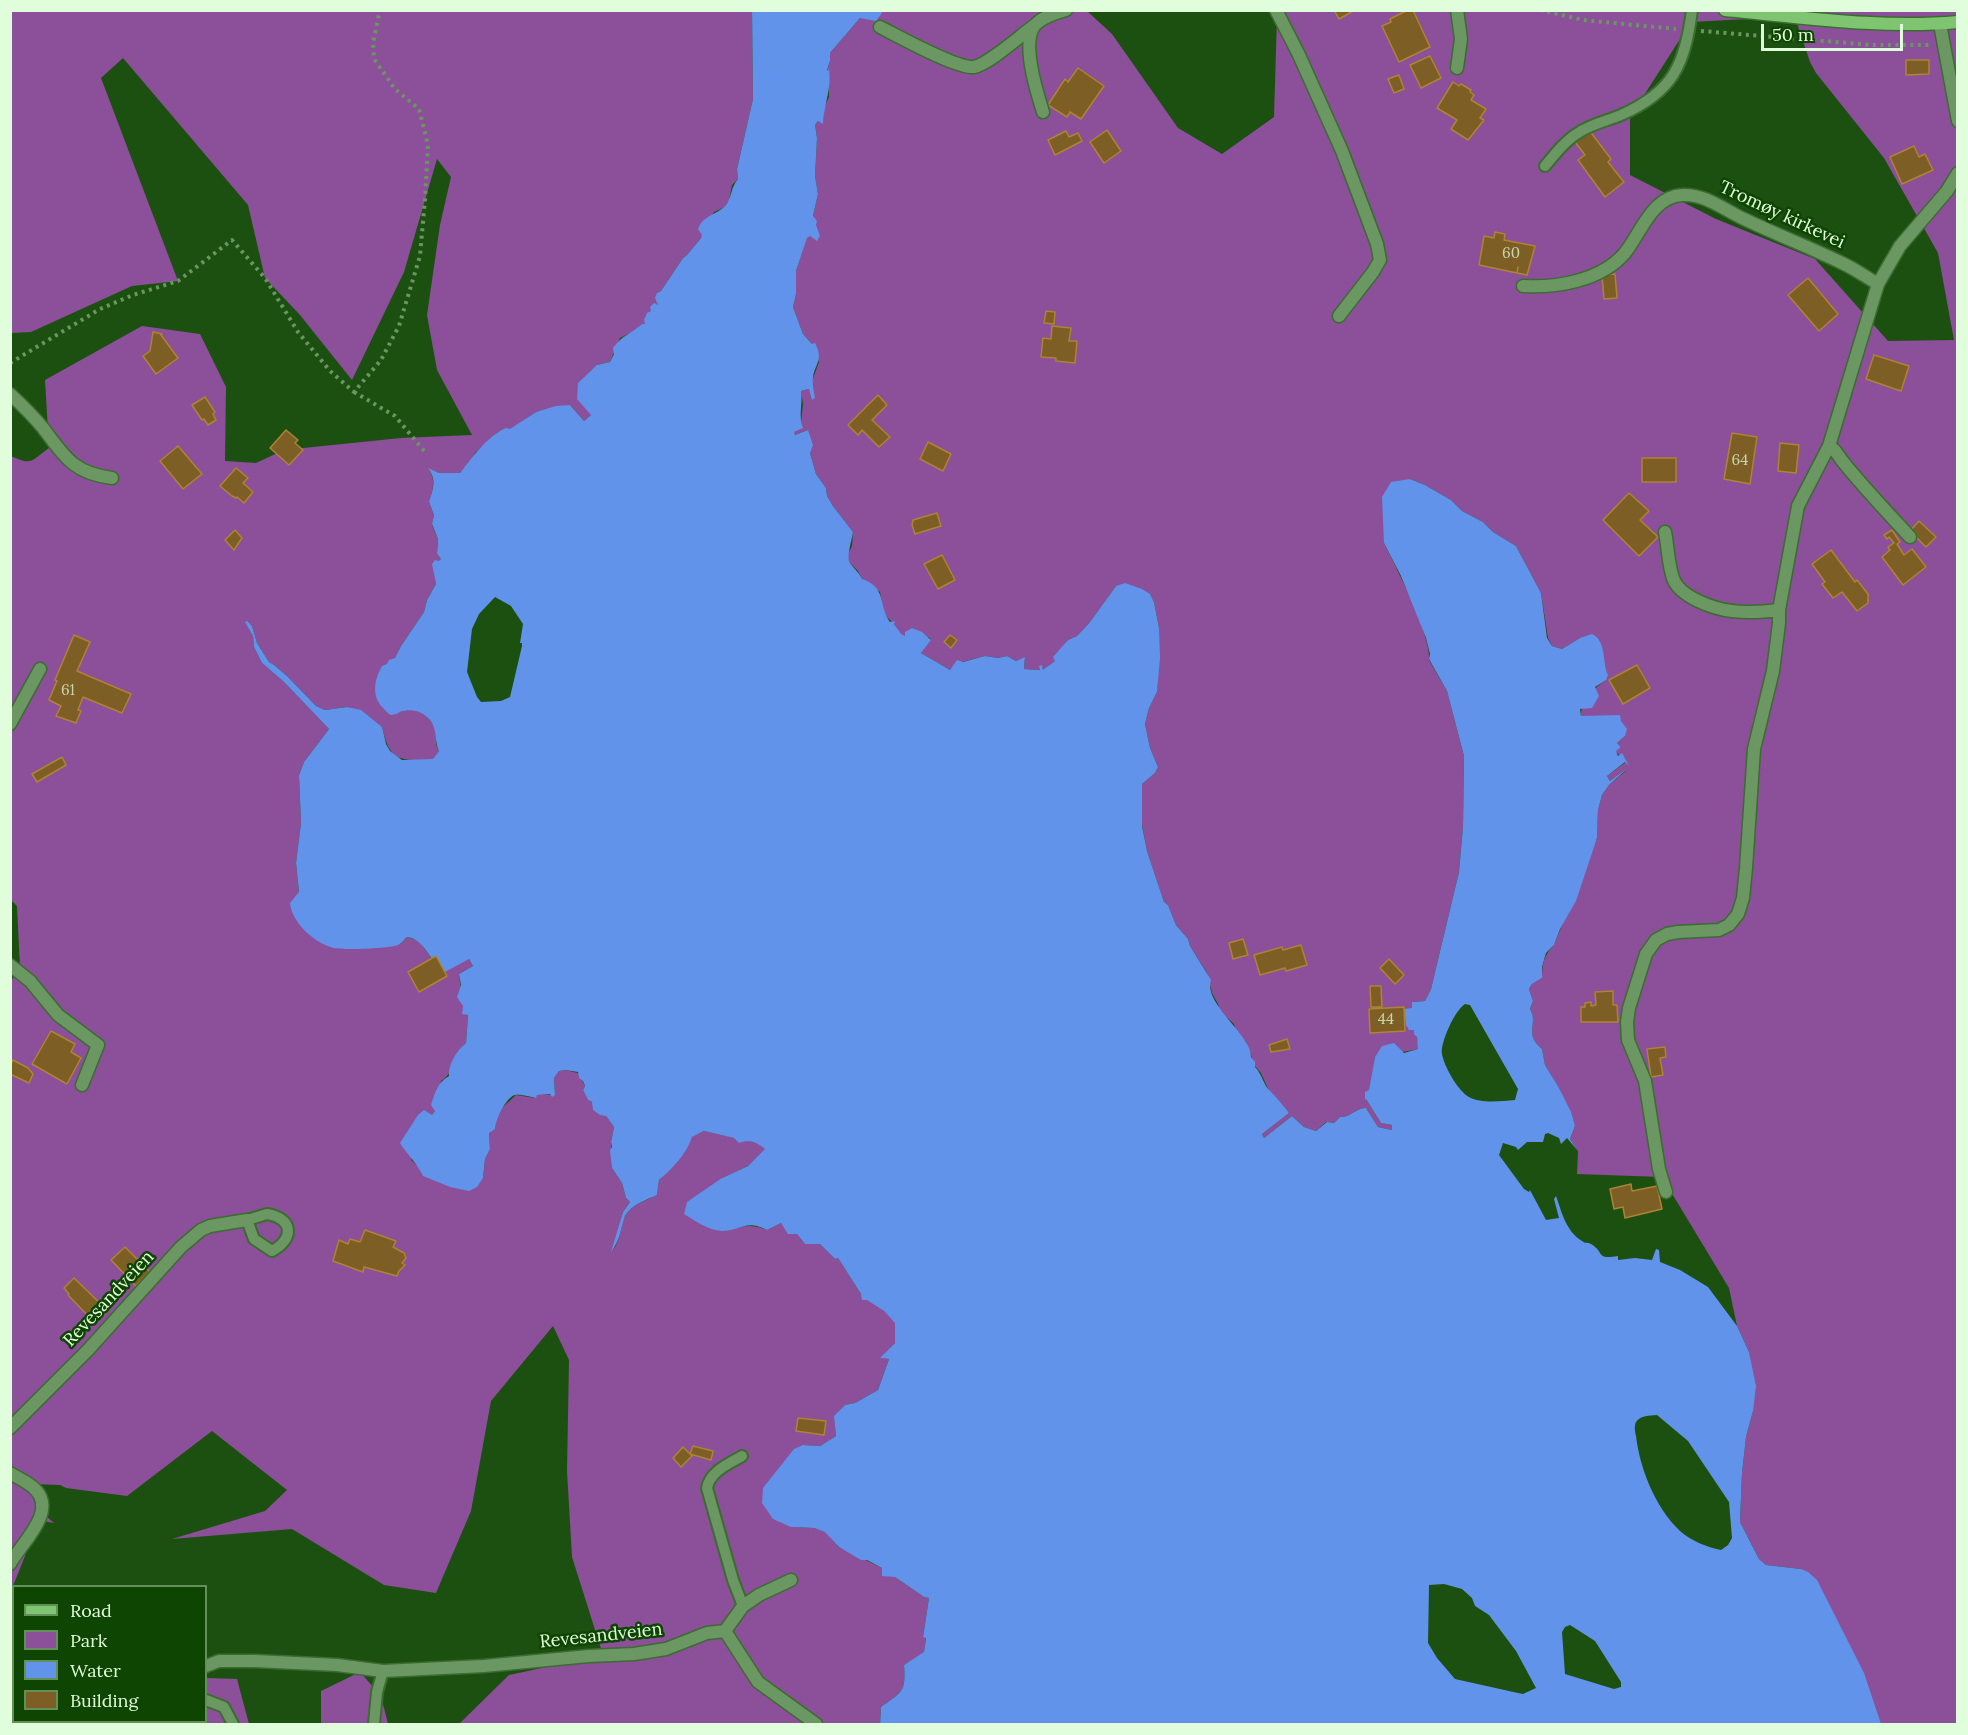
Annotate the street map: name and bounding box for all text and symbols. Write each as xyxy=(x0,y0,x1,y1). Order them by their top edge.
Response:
scale bar xyxy=(1764,12,1906,50)
text: 50 m xyxy=(1772,23,1814,46)
street label: Tromøy kirkevei xyxy=(1716,177,1848,253)
house number: 60 xyxy=(1502,245,1520,263)
house number: 64 xyxy=(1732,452,1748,470)
house number: 61 xyxy=(61,682,75,700)
house number: 44 xyxy=(1378,1011,1394,1029)
street label: Revesandveien xyxy=(59,1247,159,1351)
legend xyxy=(12,1585,207,1723)
text: Road xyxy=(70,1599,112,1622)
street label: Revesandveien xyxy=(539,1619,663,1653)
text: Park xyxy=(70,1629,107,1652)
text: Water xyxy=(70,1659,121,1682)
text: Building xyxy=(70,1689,138,1712)

